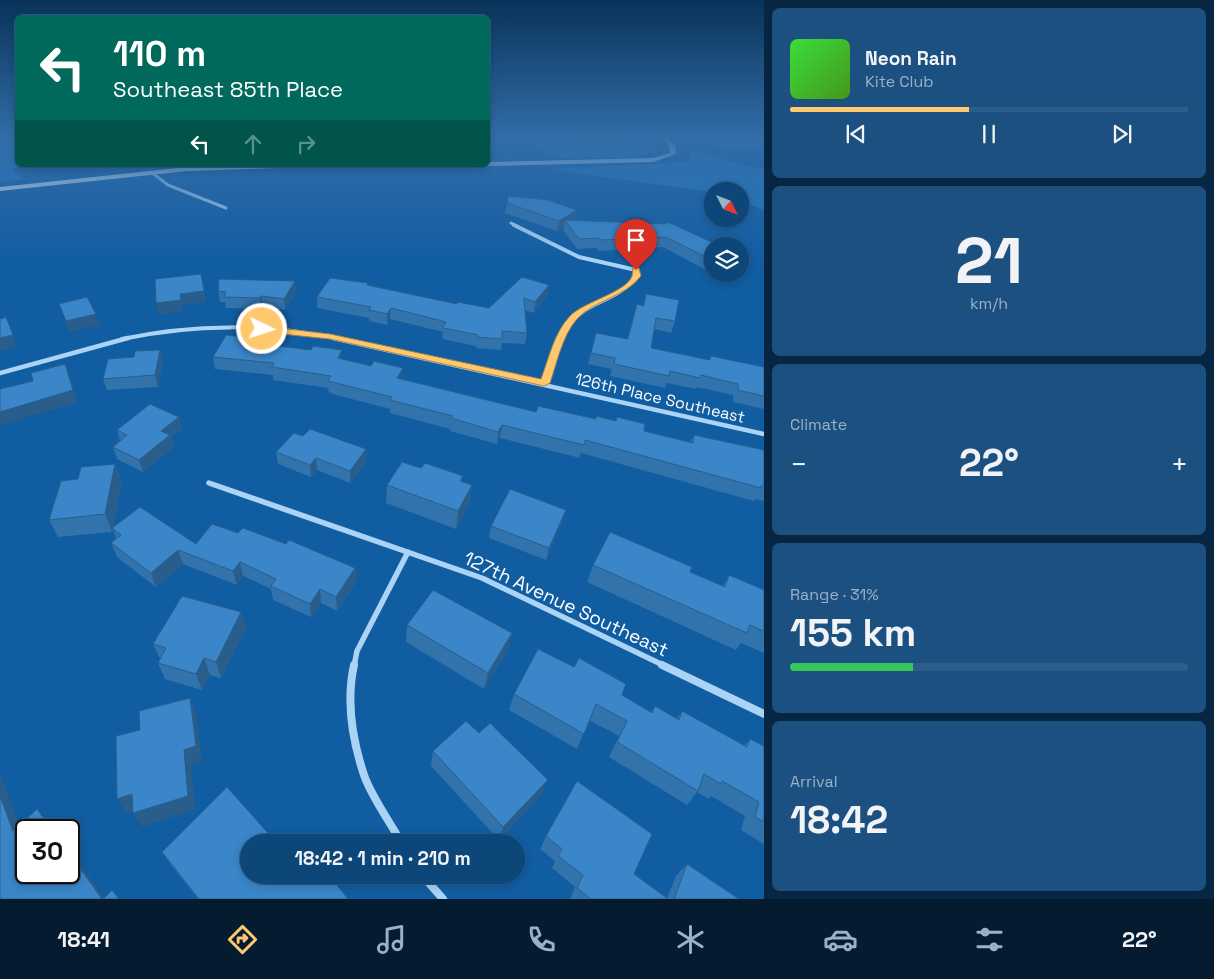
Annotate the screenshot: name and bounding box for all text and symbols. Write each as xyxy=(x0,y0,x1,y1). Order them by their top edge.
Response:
text: 110 m xyxy=(113,32,206,76)
icon: left xyxy=(30,35,95,100)
text: Neon Rain xyxy=(865,46,957,71)
text: Kite Club xyxy=(865,71,934,92)
text: Southeast 85th Place xyxy=(113,75,343,103)
icon: previous xyxy=(842,120,870,148)
icon: pause xyxy=(975,120,1003,148)
icon: next xyxy=(1108,120,1136,148)
icon: left xyxy=(186,130,214,158)
icon: ahead xyxy=(239,130,267,158)
icon: right xyxy=(292,130,320,158)
north arrow xyxy=(704,182,749,228)
map controls xyxy=(704,182,749,282)
pin xyxy=(615,219,657,270)
text: 21 xyxy=(955,219,1023,302)
icon: arrive xyxy=(622,226,650,254)
button: layers xyxy=(704,237,749,282)
text: km/h xyxy=(970,293,1008,314)
position arrow xyxy=(235,302,287,354)
street label: 126th Place Southeast xyxy=(573,368,747,428)
text: Climate xyxy=(790,414,847,435)
text: 22° xyxy=(959,439,1019,487)
text: − xyxy=(790,446,807,482)
text: + xyxy=(1171,446,1188,482)
street label: 127th Avenue Southeast xyxy=(460,546,672,662)
text: Range · 31% xyxy=(790,584,879,605)
text: 155 km xyxy=(790,609,916,657)
text: Arrival xyxy=(790,771,838,792)
text: 18:42 xyxy=(790,796,888,844)
speed limit sign: 30 xyxy=(15,819,80,884)
text: 18:42 · 1 min · 210 m xyxy=(294,846,471,871)
icon: directions xyxy=(225,922,260,957)
icon: music xyxy=(374,922,409,957)
icon: phone xyxy=(524,922,559,957)
icon: climate xyxy=(673,922,708,957)
icon: car xyxy=(823,922,858,957)
icon: filters xyxy=(972,922,1007,957)
text: 18:41 xyxy=(57,925,110,953)
text: 22° xyxy=(1122,925,1157,953)

